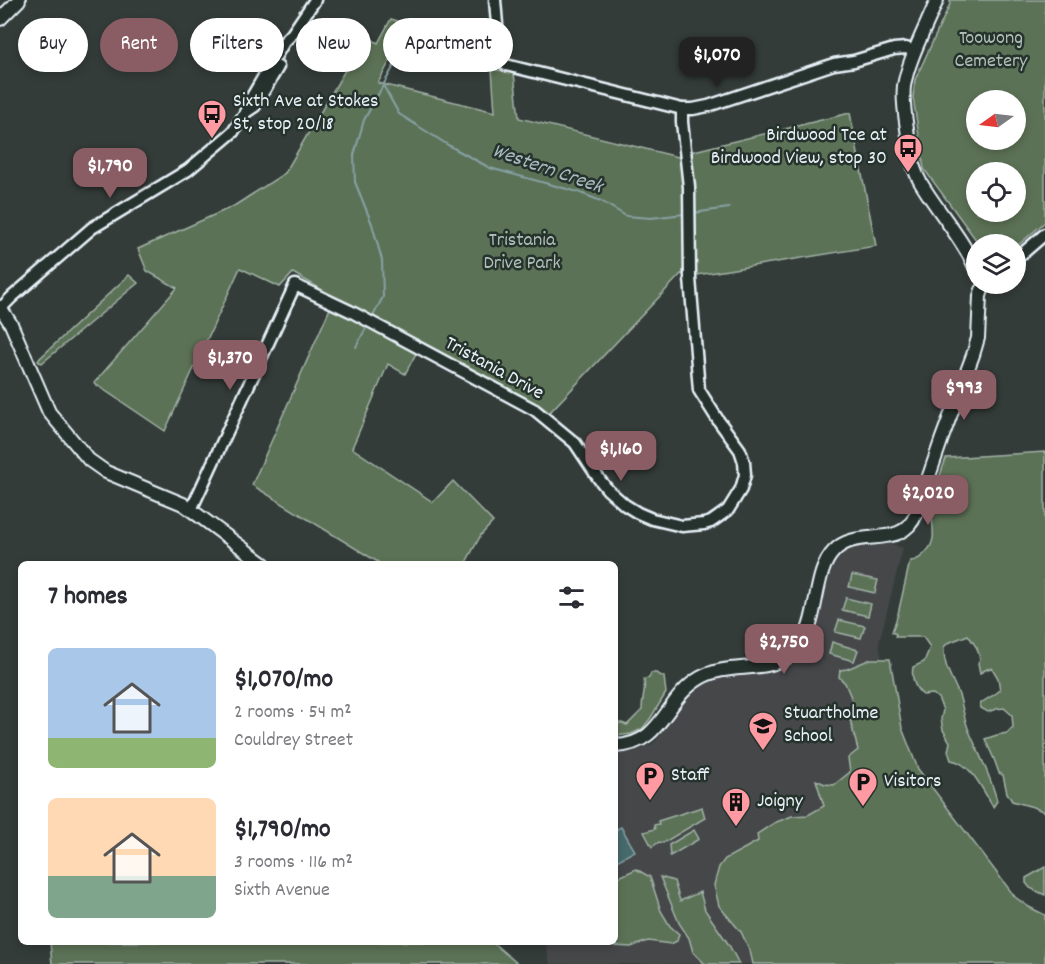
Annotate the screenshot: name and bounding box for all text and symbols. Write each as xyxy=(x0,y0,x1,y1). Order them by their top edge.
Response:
chip: Buy xyxy=(18,18,88,72)
chip: Rent xyxy=(100,18,178,72)
chip: Filters xyxy=(190,18,284,72)
chip: New xyxy=(296,18,371,72)
chip: Apartment xyxy=(383,18,513,72)
park label: Toowong Cemetery xyxy=(955,25,1028,76)
pin: $1,070 xyxy=(668,37,766,88)
text: $1,070 xyxy=(693,42,741,70)
place label: Sixth Ave at Stokes St, stop 20/18 xyxy=(233,88,379,139)
north arrow xyxy=(966,90,1026,150)
map controls xyxy=(966,90,1026,294)
bus stop icon: Sixth Ave at Stokes St, stop 20/18 xyxy=(196,98,228,140)
place label: Birdwood Tce at Birdwood View, stop 30 xyxy=(711,122,887,173)
bus stop icon: Birdwood Tce at Birdwood View, stop 30 xyxy=(892,132,924,174)
water label: Western Creek xyxy=(488,137,608,204)
pin: $1,790 xyxy=(61,148,159,199)
text: $1,790 xyxy=(87,153,133,181)
button: locate xyxy=(966,162,1026,222)
park label: Tristania Drive Park xyxy=(483,227,561,278)
button: layers xyxy=(966,234,1026,294)
street label: Tristania Drive xyxy=(439,330,549,408)
pin: $1,370 xyxy=(181,340,279,391)
text: $1,370 xyxy=(207,345,253,373)
pin: $993 xyxy=(928,370,1000,421)
text: $993 xyxy=(945,375,983,403)
pin: $1,160 xyxy=(572,431,670,482)
text: $1,160 xyxy=(599,436,643,464)
pin: $2,020 xyxy=(879,475,977,526)
text: $2,020 xyxy=(901,480,955,508)
text: 7 homes xyxy=(48,579,128,616)
icon: filters xyxy=(555,581,588,614)
pin: $2,750 xyxy=(735,624,833,675)
text: $2,750 xyxy=(759,629,809,657)
text: $1,070/mo xyxy=(234,662,333,699)
icon: home xyxy=(96,672,168,744)
text: 2 rooms · 54 m² xyxy=(234,699,352,727)
place label: Stuartholme School xyxy=(784,700,879,751)
school or university icon: Stuartholme School xyxy=(747,710,779,752)
text: Couldrey Street xyxy=(234,727,353,755)
parking icon: Staff xyxy=(634,760,666,802)
place label: Staff xyxy=(671,762,710,790)
parking icon: Visitors xyxy=(847,766,879,808)
place label: Visitors xyxy=(884,768,941,796)
building icon: Joigny xyxy=(720,786,752,828)
place label: Joigny xyxy=(757,788,804,816)
text: $1,790/mo xyxy=(234,812,331,849)
icon: home xyxy=(96,822,168,894)
text: 3 rooms · 116 m² xyxy=(234,849,353,877)
text: Sixth Avenue xyxy=(234,877,330,905)

